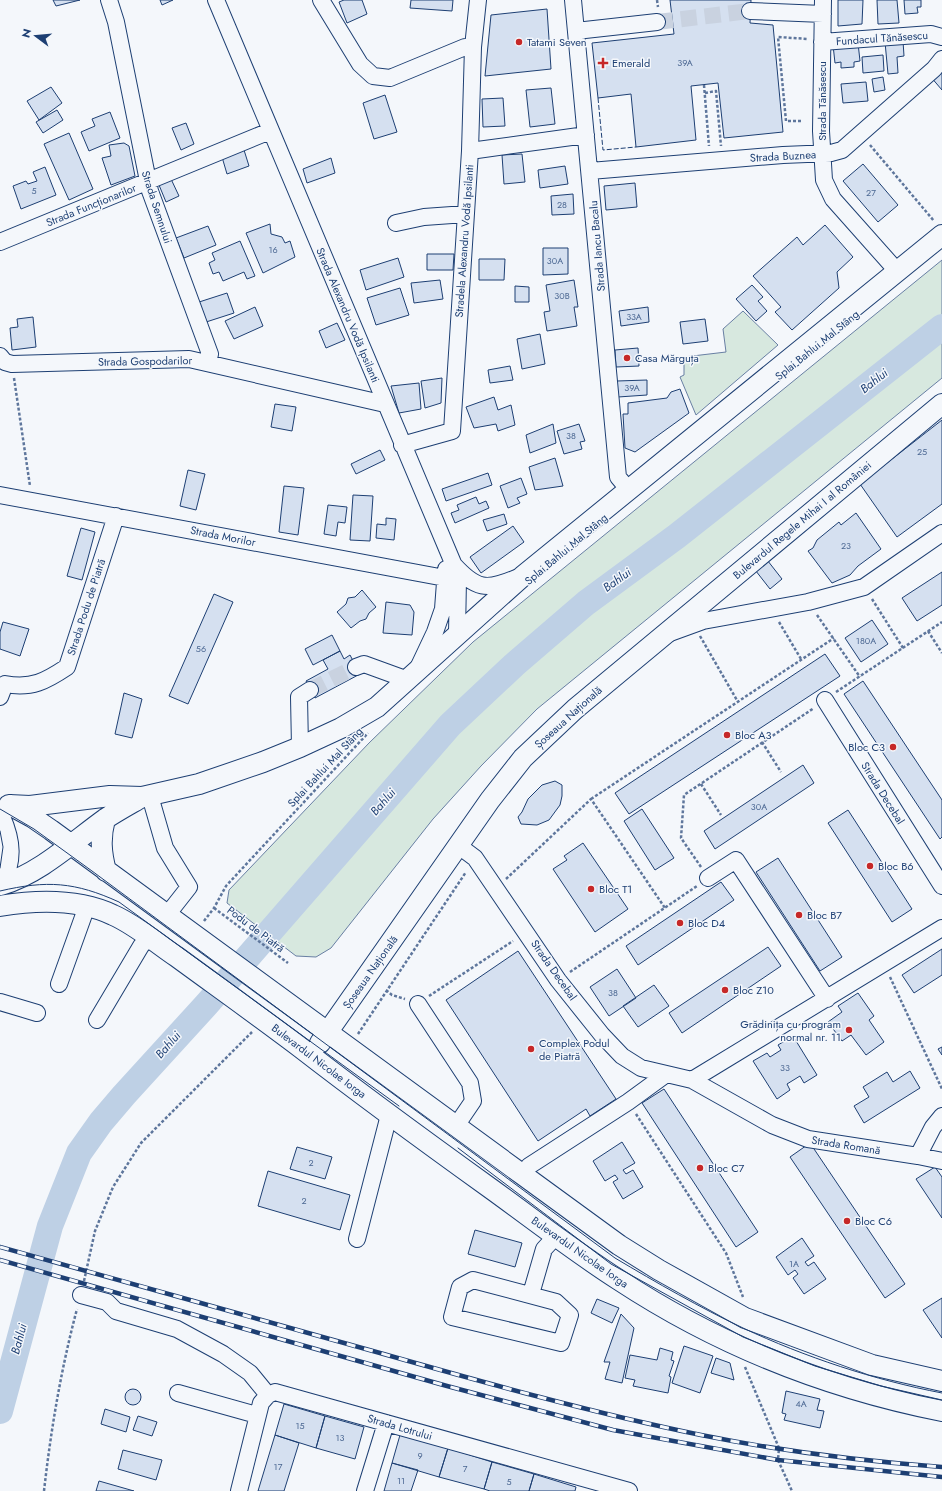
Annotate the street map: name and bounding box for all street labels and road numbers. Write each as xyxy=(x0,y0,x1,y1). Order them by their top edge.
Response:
street label: Fundacul Tănăsescu xyxy=(835,27,929,49)
street label: Strada Tănăsescu xyxy=(814,61,830,141)
street label: Strada Buznea xyxy=(749,146,817,166)
street label: Stradela Alexandru Vodă Ipsilanti xyxy=(451,164,477,318)
street label: Strada Semnului xyxy=(138,169,176,246)
street label: Strada Funcționarilor xyxy=(43,179,139,230)
street label: Strada Iancu Bacalu xyxy=(585,200,609,292)
street label: Strada Alexandru Vodă Ipsilanti xyxy=(312,245,384,385)
street label: Splai Bahlui Mal Stâng xyxy=(772,306,862,384)
street label: Strada Gospodarilor xyxy=(98,352,193,370)
street label: Bulevardul Regele Mihai I al României xyxy=(729,457,875,583)
street label: Splai Bahlui Mal Stâng xyxy=(521,509,611,589)
street label: Strada Morilor xyxy=(189,522,257,550)
street label: Strada Podu de Piatră xyxy=(63,557,109,657)
street label: Șoseaua Națională xyxy=(531,682,605,752)
street label: Splai Bahlui Mal Stâng xyxy=(284,724,366,810)
street label: Strada Decebal xyxy=(857,759,909,827)
street label: Podu de Piatră xyxy=(224,902,288,956)
street label: Șoseaua Națională xyxy=(339,932,401,1012)
street label: Strada Decebal xyxy=(527,936,581,1004)
street label: Bulevardul Nicolae Iorga xyxy=(268,1020,370,1102)
street label: Strada Romană xyxy=(810,1132,882,1158)
street label: Bulevardul Nicolae Iorga xyxy=(528,1212,632,1292)
street label: Strada Lotrului xyxy=(366,1410,434,1444)

